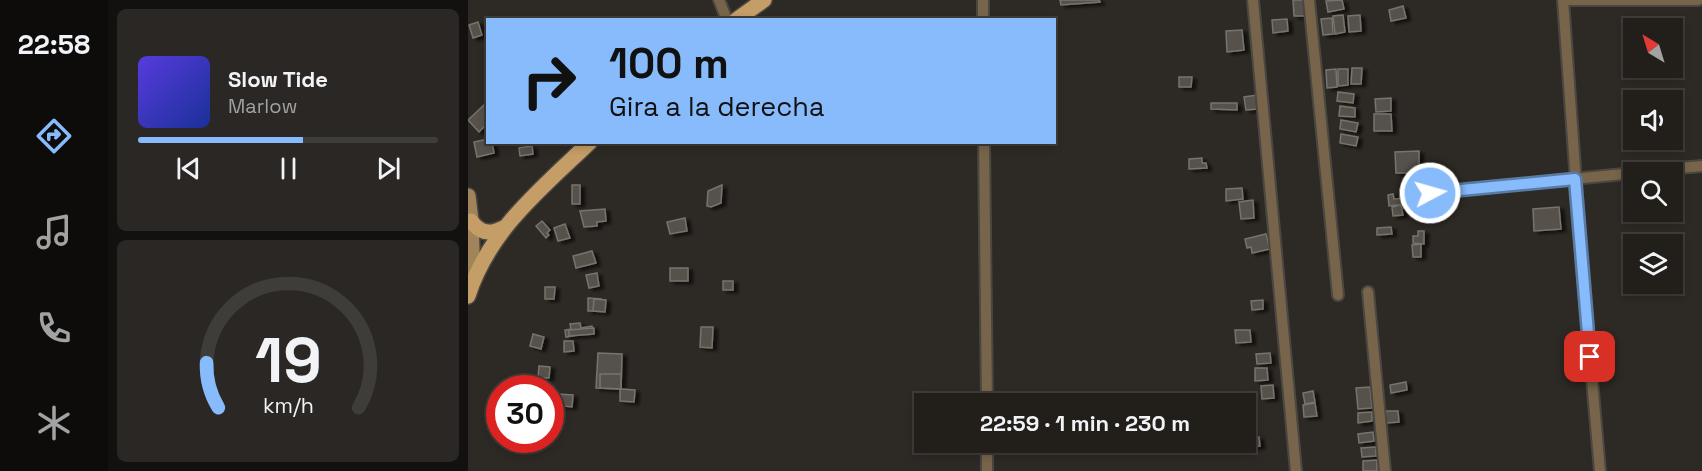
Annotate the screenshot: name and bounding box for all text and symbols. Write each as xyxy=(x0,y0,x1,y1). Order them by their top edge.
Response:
north arrow xyxy=(1623,18,1683,78)
map controls xyxy=(1623,18,1683,294)
text: 22:58 xyxy=(18,27,90,62)
text: 100 m xyxy=(609,37,729,90)
icon: right xyxy=(510,42,588,120)
text: Slow Tide xyxy=(228,65,328,93)
text: Gira a la derecha xyxy=(609,89,824,124)
button: sound xyxy=(1623,90,1683,150)
text: Marlow xyxy=(228,93,297,119)
icon: directions xyxy=(33,115,75,157)
icon: previous xyxy=(172,152,205,185)
icon: pause xyxy=(272,152,305,185)
icon: next xyxy=(372,152,405,185)
position arrow xyxy=(1398,161,1462,225)
button: search xyxy=(1623,162,1683,222)
icon: music xyxy=(33,211,75,253)
button: layers xyxy=(1623,234,1683,294)
icon: phone xyxy=(33,307,75,349)
text: 19 xyxy=(255,321,321,400)
pin xyxy=(1564,331,1615,382)
icon: arrive xyxy=(1573,340,1606,373)
speed limit sign: 30 xyxy=(486,375,564,453)
text: km/h xyxy=(262,392,314,419)
icon: climate xyxy=(33,402,75,444)
text: 22:59 · 1 min · 230 m xyxy=(980,409,1190,437)

